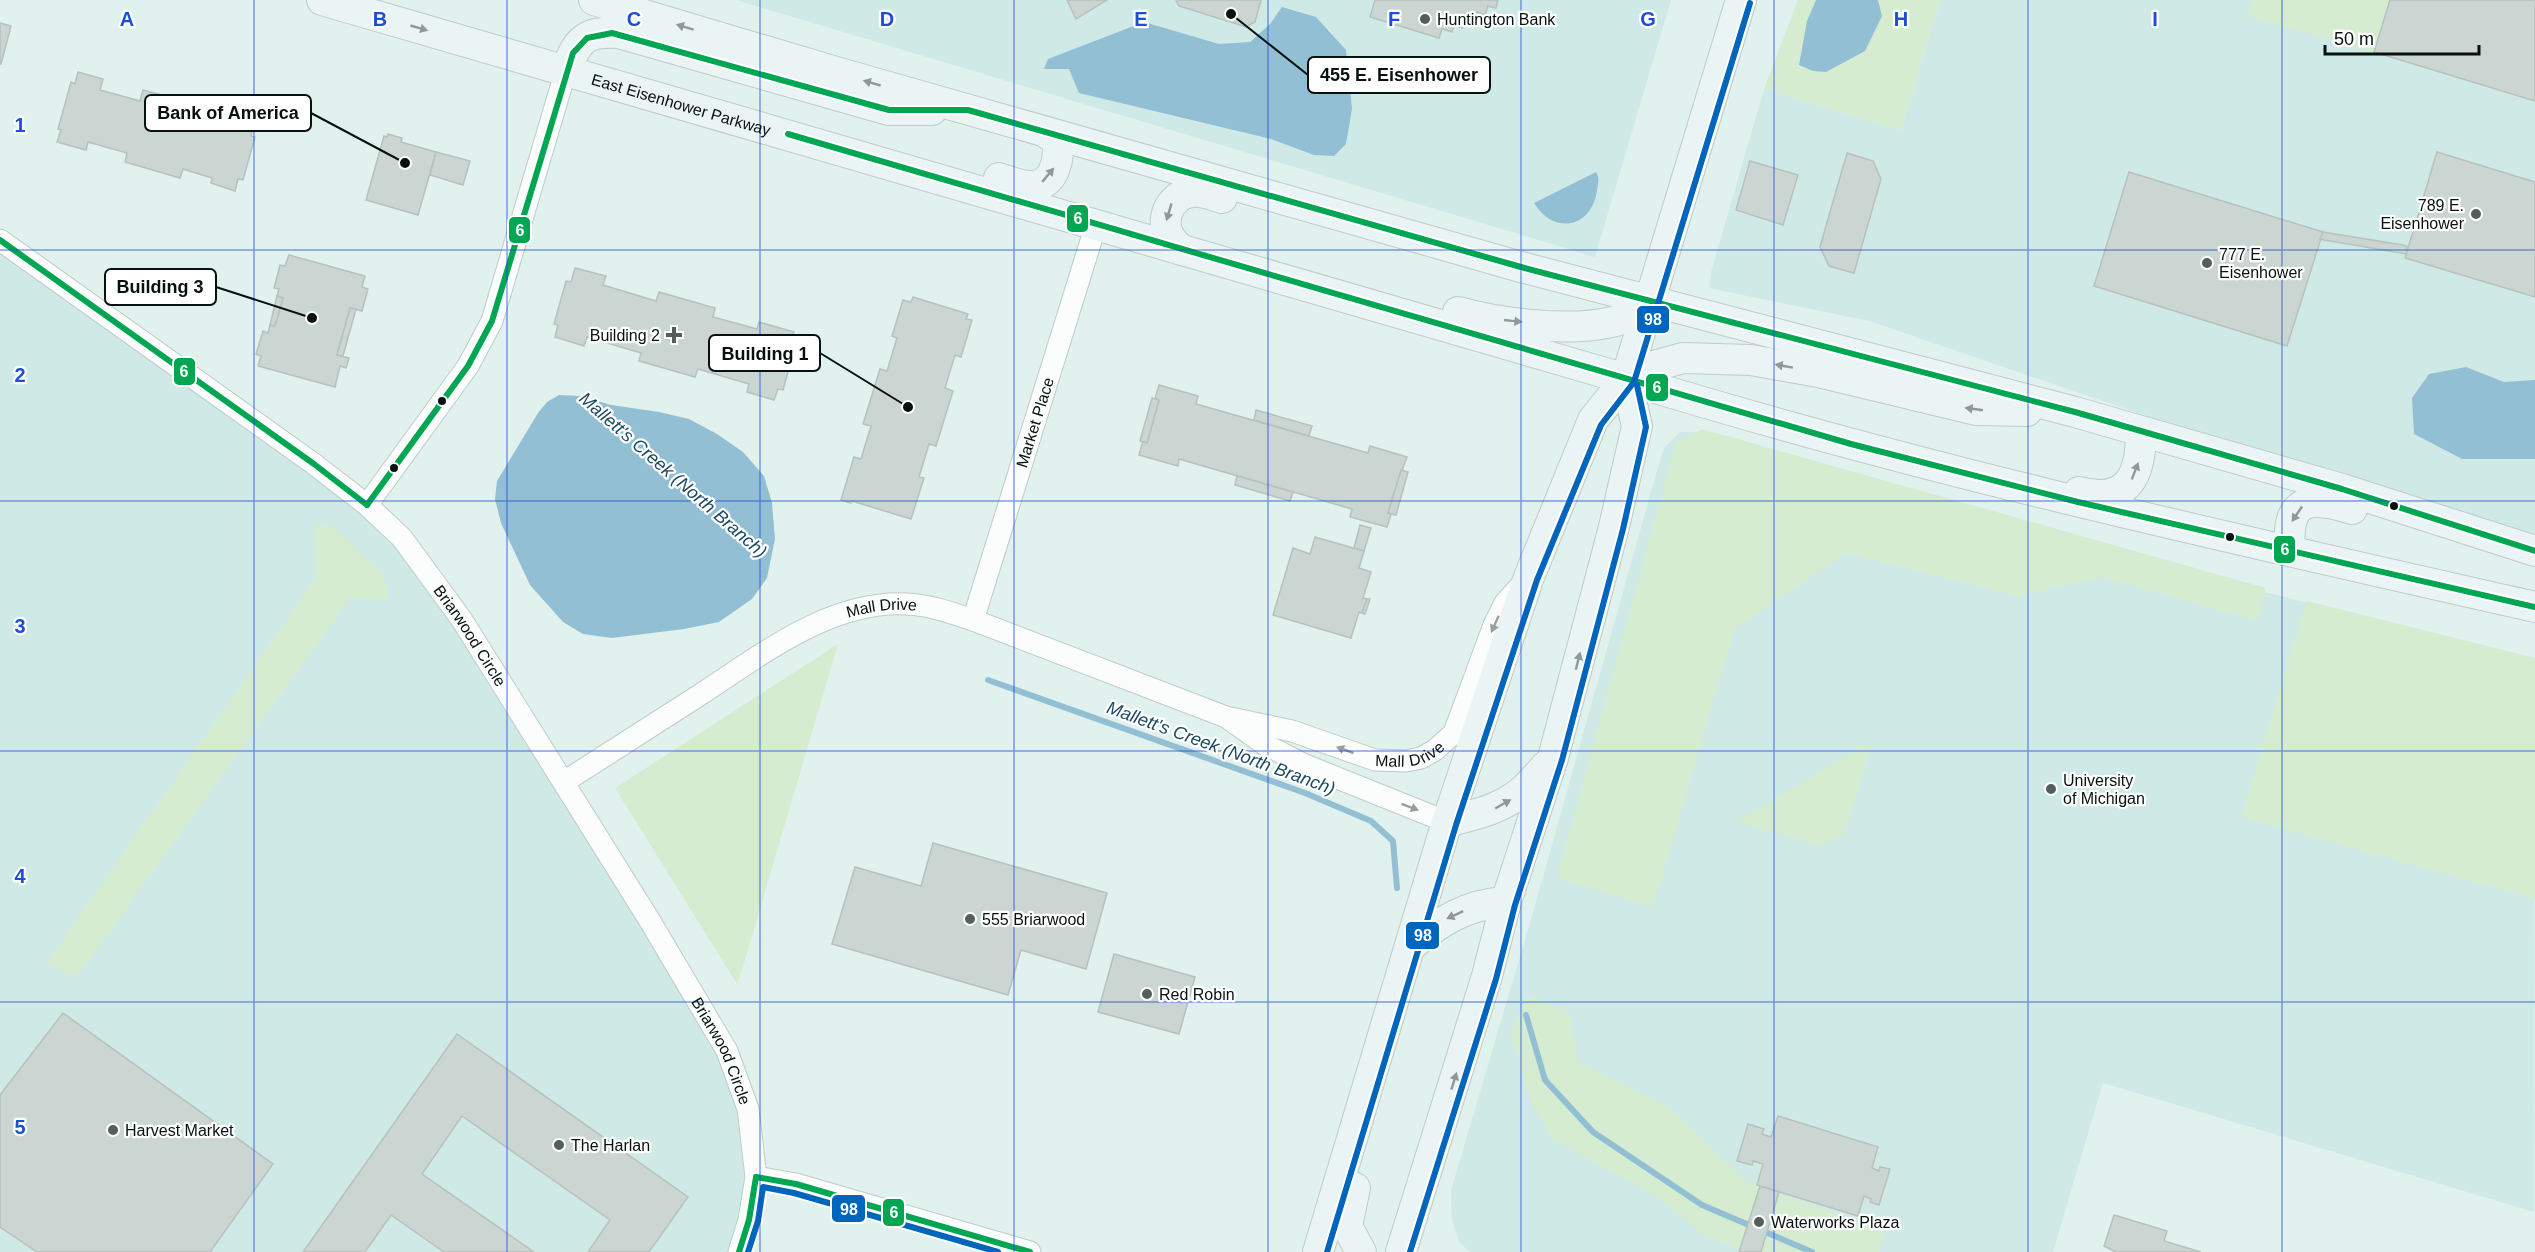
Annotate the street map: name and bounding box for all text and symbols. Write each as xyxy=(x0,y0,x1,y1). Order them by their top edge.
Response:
text: A xyxy=(120,8,134,30)
text: B xyxy=(373,8,387,30)
text: C xyxy=(627,8,641,30)
text: D xyxy=(880,8,894,30)
text: E xyxy=(1134,8,1148,30)
text: F xyxy=(1388,8,1400,30)
text: G xyxy=(1640,8,1656,30)
text: H xyxy=(1894,8,1908,30)
text: I xyxy=(2152,8,2158,30)
place label: Huntington Bank xyxy=(1437,11,1556,28)
marker: Huntington Bank xyxy=(1418,12,1432,26)
scale bar xyxy=(2325,18,2480,56)
one-way arrow xyxy=(676,22,694,31)
one-way arrow xyxy=(410,23,428,33)
text: 50 m xyxy=(2334,29,2374,49)
callout: 455 E. Eisenhower xyxy=(1308,57,1490,93)
text: 455 E. Eisenhower xyxy=(1320,65,1478,85)
street label: East Eisenhower Parkway xyxy=(589,71,773,139)
one-way arrow xyxy=(863,77,881,87)
callout: Bank of America xyxy=(145,95,311,131)
text: Bank of America xyxy=(157,103,300,123)
text: 1 xyxy=(14,114,26,136)
one-way arrow xyxy=(1042,167,1055,183)
place label: 789 E. Eisenhower xyxy=(2380,197,2465,232)
one-way arrow xyxy=(1164,203,1173,221)
line badge: 6 xyxy=(1066,204,1089,233)
marker: 789 E. Eisenhower xyxy=(2469,207,2483,221)
text: 6 xyxy=(1074,210,1083,227)
line badge: 6 xyxy=(508,216,531,244)
text: 6 xyxy=(516,222,525,239)
place label: 777 E. Eisenhower xyxy=(2219,246,2303,281)
marker: 777 E. Eisenhower xyxy=(2200,256,2214,270)
callout: Building 3 xyxy=(105,269,216,305)
text: Building 3 xyxy=(117,277,204,297)
line badge: 98 xyxy=(1636,305,1670,334)
text: 98 xyxy=(1644,311,1662,328)
one-way arrow xyxy=(1503,316,1522,326)
marker: Building 2 xyxy=(665,326,683,344)
place label: Building 2 xyxy=(590,327,660,344)
callout: Building 1 xyxy=(709,335,820,371)
text: Building 1 xyxy=(722,344,809,364)
line badge: 6 xyxy=(173,357,196,386)
one-way arrow xyxy=(1775,361,1794,370)
text: 6 xyxy=(180,363,189,380)
text: 2 xyxy=(14,364,26,386)
line badge: 6 xyxy=(1645,373,1669,402)
street label: Market Place xyxy=(1013,375,1057,470)
text: 6 xyxy=(1653,379,1662,396)
water label: Mallett's Creek (North Branch) xyxy=(575,388,771,562)
unlabelled marker xyxy=(436,395,448,407)
one-way arrow xyxy=(1965,405,1984,414)
unlabelled marker xyxy=(388,462,400,474)
one-way arrow xyxy=(2131,462,2140,480)
unlabelled marker xyxy=(2388,500,2400,512)
one-way arrow xyxy=(2291,505,2303,521)
unlabelled marker xyxy=(2224,531,2236,543)
line badge: 6 xyxy=(2273,535,2296,564)
text: 6 xyxy=(2281,541,2290,558)
street label: Briarwood Circle xyxy=(430,582,509,690)
street label: Mall Drive xyxy=(844,596,918,621)
text: 3 xyxy=(14,615,26,637)
one-way arrow xyxy=(1490,615,1500,633)
one-way arrow xyxy=(1573,652,1583,670)
water label: Mallett's Creek (North Branch) xyxy=(1104,697,1338,799)
street label: Mall Drive xyxy=(1375,738,1448,770)
one-way arrow xyxy=(1336,744,1354,754)
place label: University of Michigan xyxy=(2063,772,2145,807)
marker: University of Michigan xyxy=(2044,782,2058,796)
one-way arrow xyxy=(1494,799,1511,809)
one-way arrow xyxy=(1401,803,1419,812)
text: 4 xyxy=(14,865,26,887)
place label: 555 Briarwood xyxy=(982,911,1085,928)
one-way arrow xyxy=(1446,911,1463,920)
marker: 555 Briarwood xyxy=(963,912,977,926)
line badge: 98 xyxy=(1405,921,1440,950)
text: 98 xyxy=(1414,927,1432,944)
place label: Red Robin xyxy=(1159,986,1235,1003)
marker: Red Robin xyxy=(1140,987,1154,1001)
street label: Briarwood Circle xyxy=(688,994,754,1107)
one-way arrow xyxy=(1449,1072,1459,1090)
text: 5 xyxy=(14,1116,26,1138)
place label: Harvest Market xyxy=(125,1122,234,1139)
marker: Harvest Market xyxy=(106,1123,120,1137)
place label: The Harlan xyxy=(571,1137,650,1154)
marker: The Harlan xyxy=(552,1138,566,1152)
line badge: 98 xyxy=(831,1194,866,1223)
line badge: 6 xyxy=(882,1198,905,1227)
text: 98 xyxy=(840,1201,858,1218)
text: 6 xyxy=(890,1204,899,1221)
place label: Waterworks Plaza xyxy=(1771,1214,1899,1231)
marker: Waterworks Plaza xyxy=(1752,1215,1766,1229)

